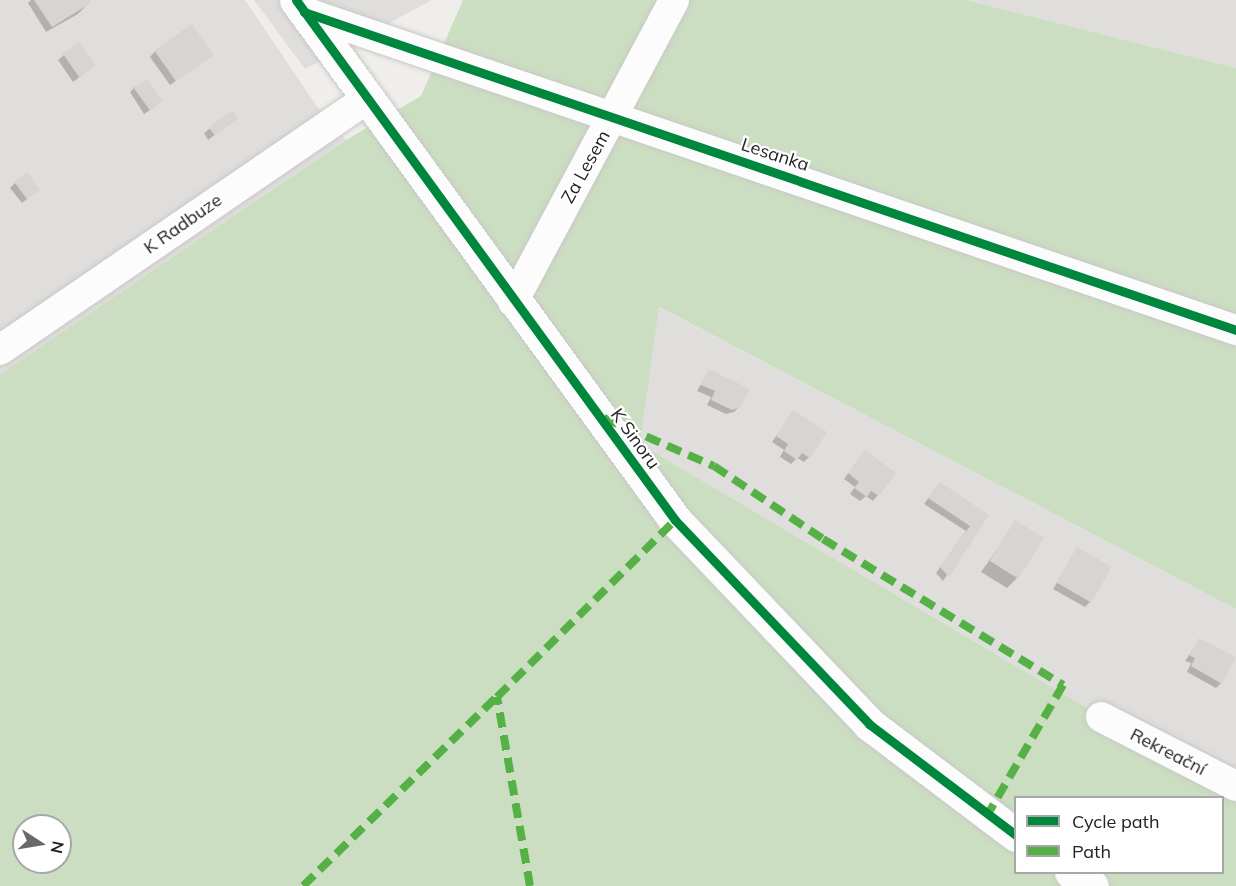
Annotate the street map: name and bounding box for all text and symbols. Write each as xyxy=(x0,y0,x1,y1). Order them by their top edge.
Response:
street label: Za Lesem xyxy=(557,127,615,207)
street label: Lesanka xyxy=(738,134,812,176)
street label: K Radbuze xyxy=(140,189,226,259)
street label: K Sinoru xyxy=(606,405,664,473)
street label: Rekreační xyxy=(1127,724,1209,780)
legend xyxy=(1014,796,1224,874)
text: Cycle path xyxy=(1072,810,1159,833)
north arrow xyxy=(12,814,72,874)
text: N xyxy=(47,839,69,855)
text: Path xyxy=(1072,840,1111,863)

